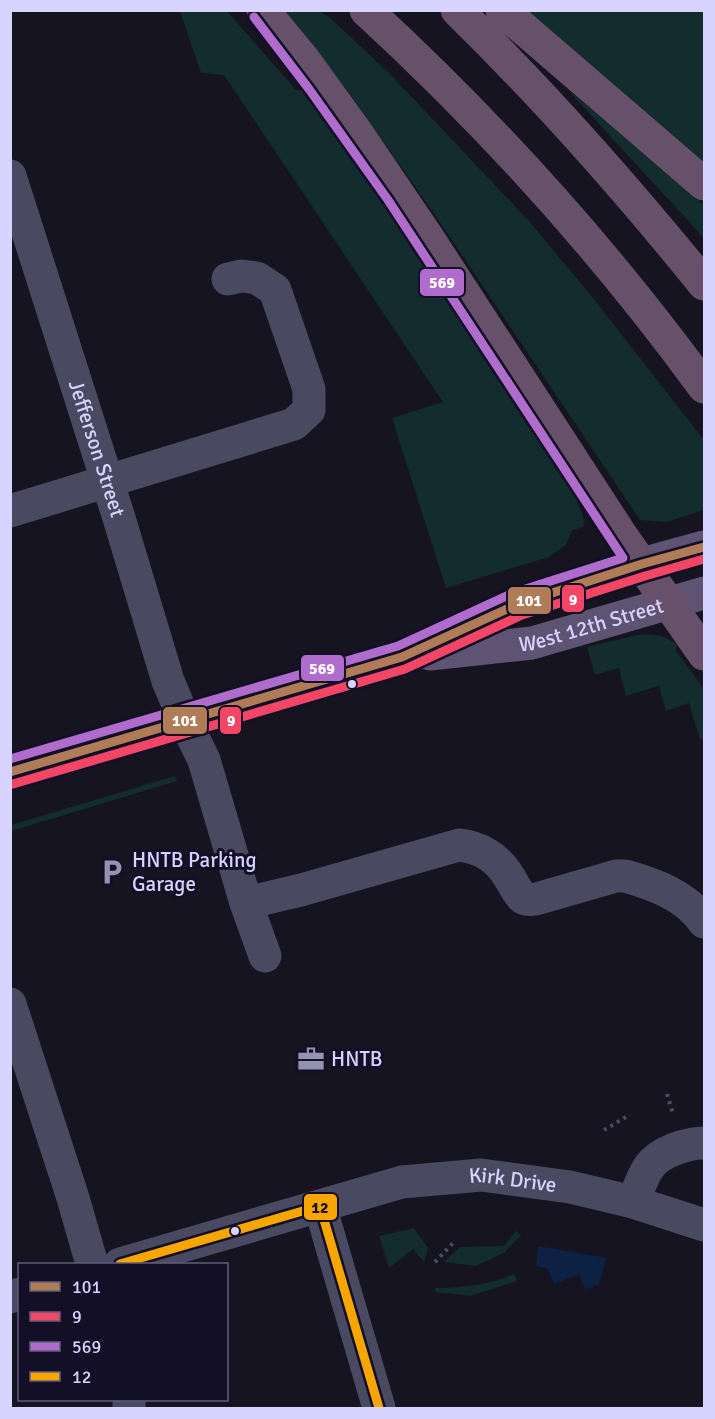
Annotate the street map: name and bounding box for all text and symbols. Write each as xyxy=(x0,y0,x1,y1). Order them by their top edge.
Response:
line badge: 569 xyxy=(419,268,465,297)
text: 569 xyxy=(429,273,455,293)
street label: Jefferson Street xyxy=(63,377,131,520)
line badge: 9 xyxy=(561,584,585,613)
line badge: 101 xyxy=(507,586,552,615)
text: 9 xyxy=(569,590,578,610)
text: 101 xyxy=(516,591,542,611)
street label: West 12th Street xyxy=(517,592,666,657)
line badge: 569 xyxy=(300,654,345,682)
text: 569 xyxy=(309,659,335,679)
unlabelled marker xyxy=(346,678,358,690)
line badge: 101 xyxy=(162,706,208,735)
line badge: 9 xyxy=(219,706,242,735)
text: 101 xyxy=(172,711,198,731)
text: 9 xyxy=(227,711,236,731)
place label: HNTB Parking Garage xyxy=(132,847,257,897)
parking icon: HNTB Parking Garage xyxy=(97,857,127,887)
office icon: HNTB xyxy=(296,1044,326,1074)
place label: HNTB xyxy=(331,1046,382,1072)
street label: Kirk Drive xyxy=(468,1162,558,1198)
line badge: 12 xyxy=(303,1193,338,1221)
text: 12 xyxy=(311,1198,329,1218)
unlabelled marker xyxy=(229,1225,241,1237)
legend xyxy=(18,1263,228,1401)
text: 101 xyxy=(72,1276,101,1298)
text: 9 xyxy=(72,1306,82,1328)
text: 569 xyxy=(72,1336,101,1358)
text: 12 xyxy=(72,1366,91,1388)

